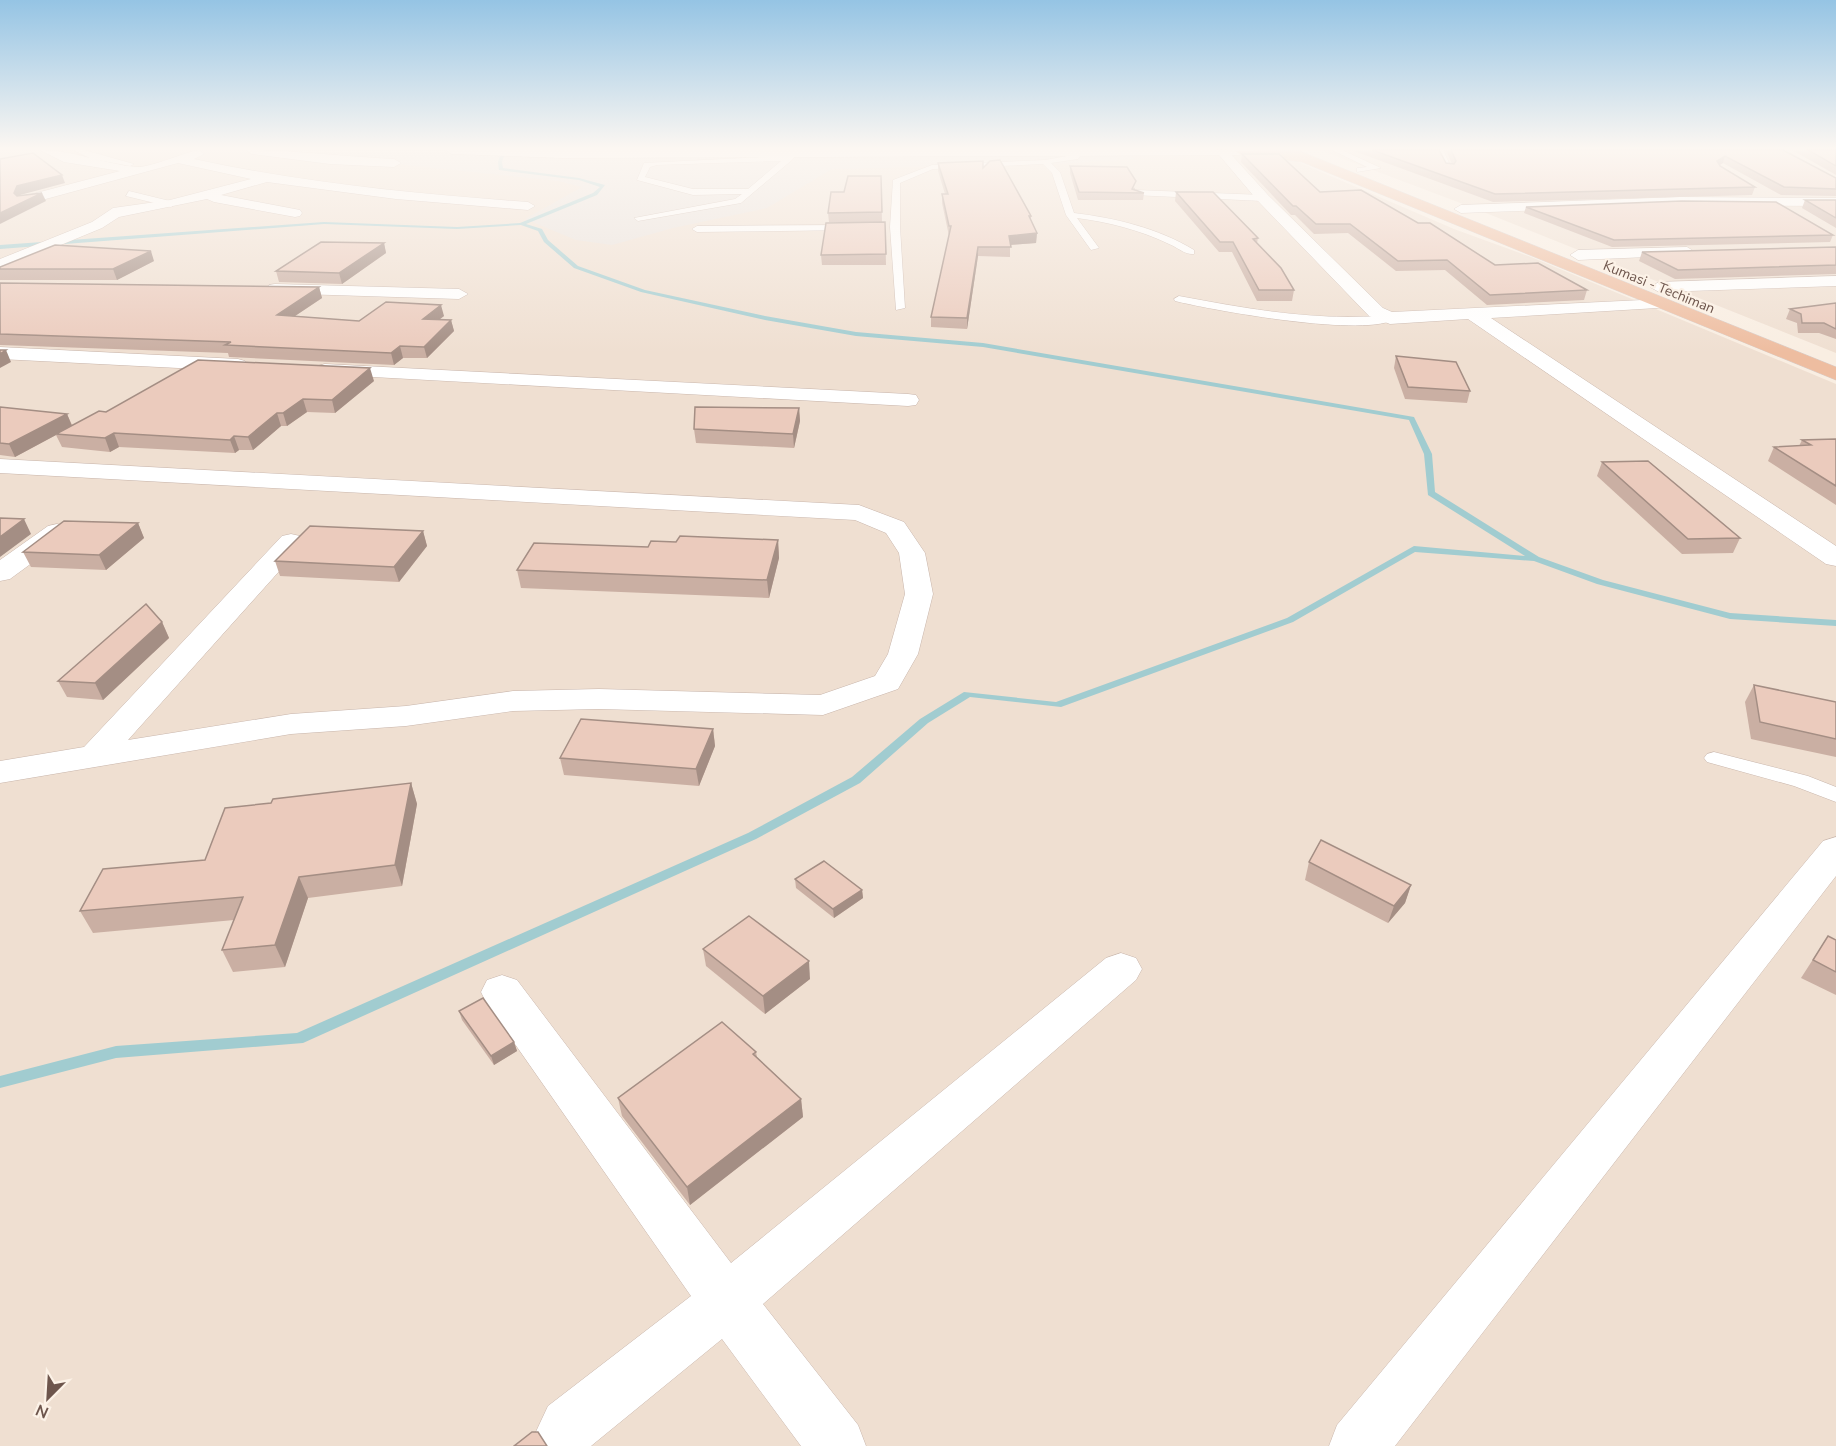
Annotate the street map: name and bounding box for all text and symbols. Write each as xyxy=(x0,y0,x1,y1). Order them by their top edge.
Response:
street label: Kumasi - Techiman xyxy=(1600,256,1718,318)
north arrow xyxy=(18,1368,78,1428)
text: N xyxy=(32,1398,52,1423)

